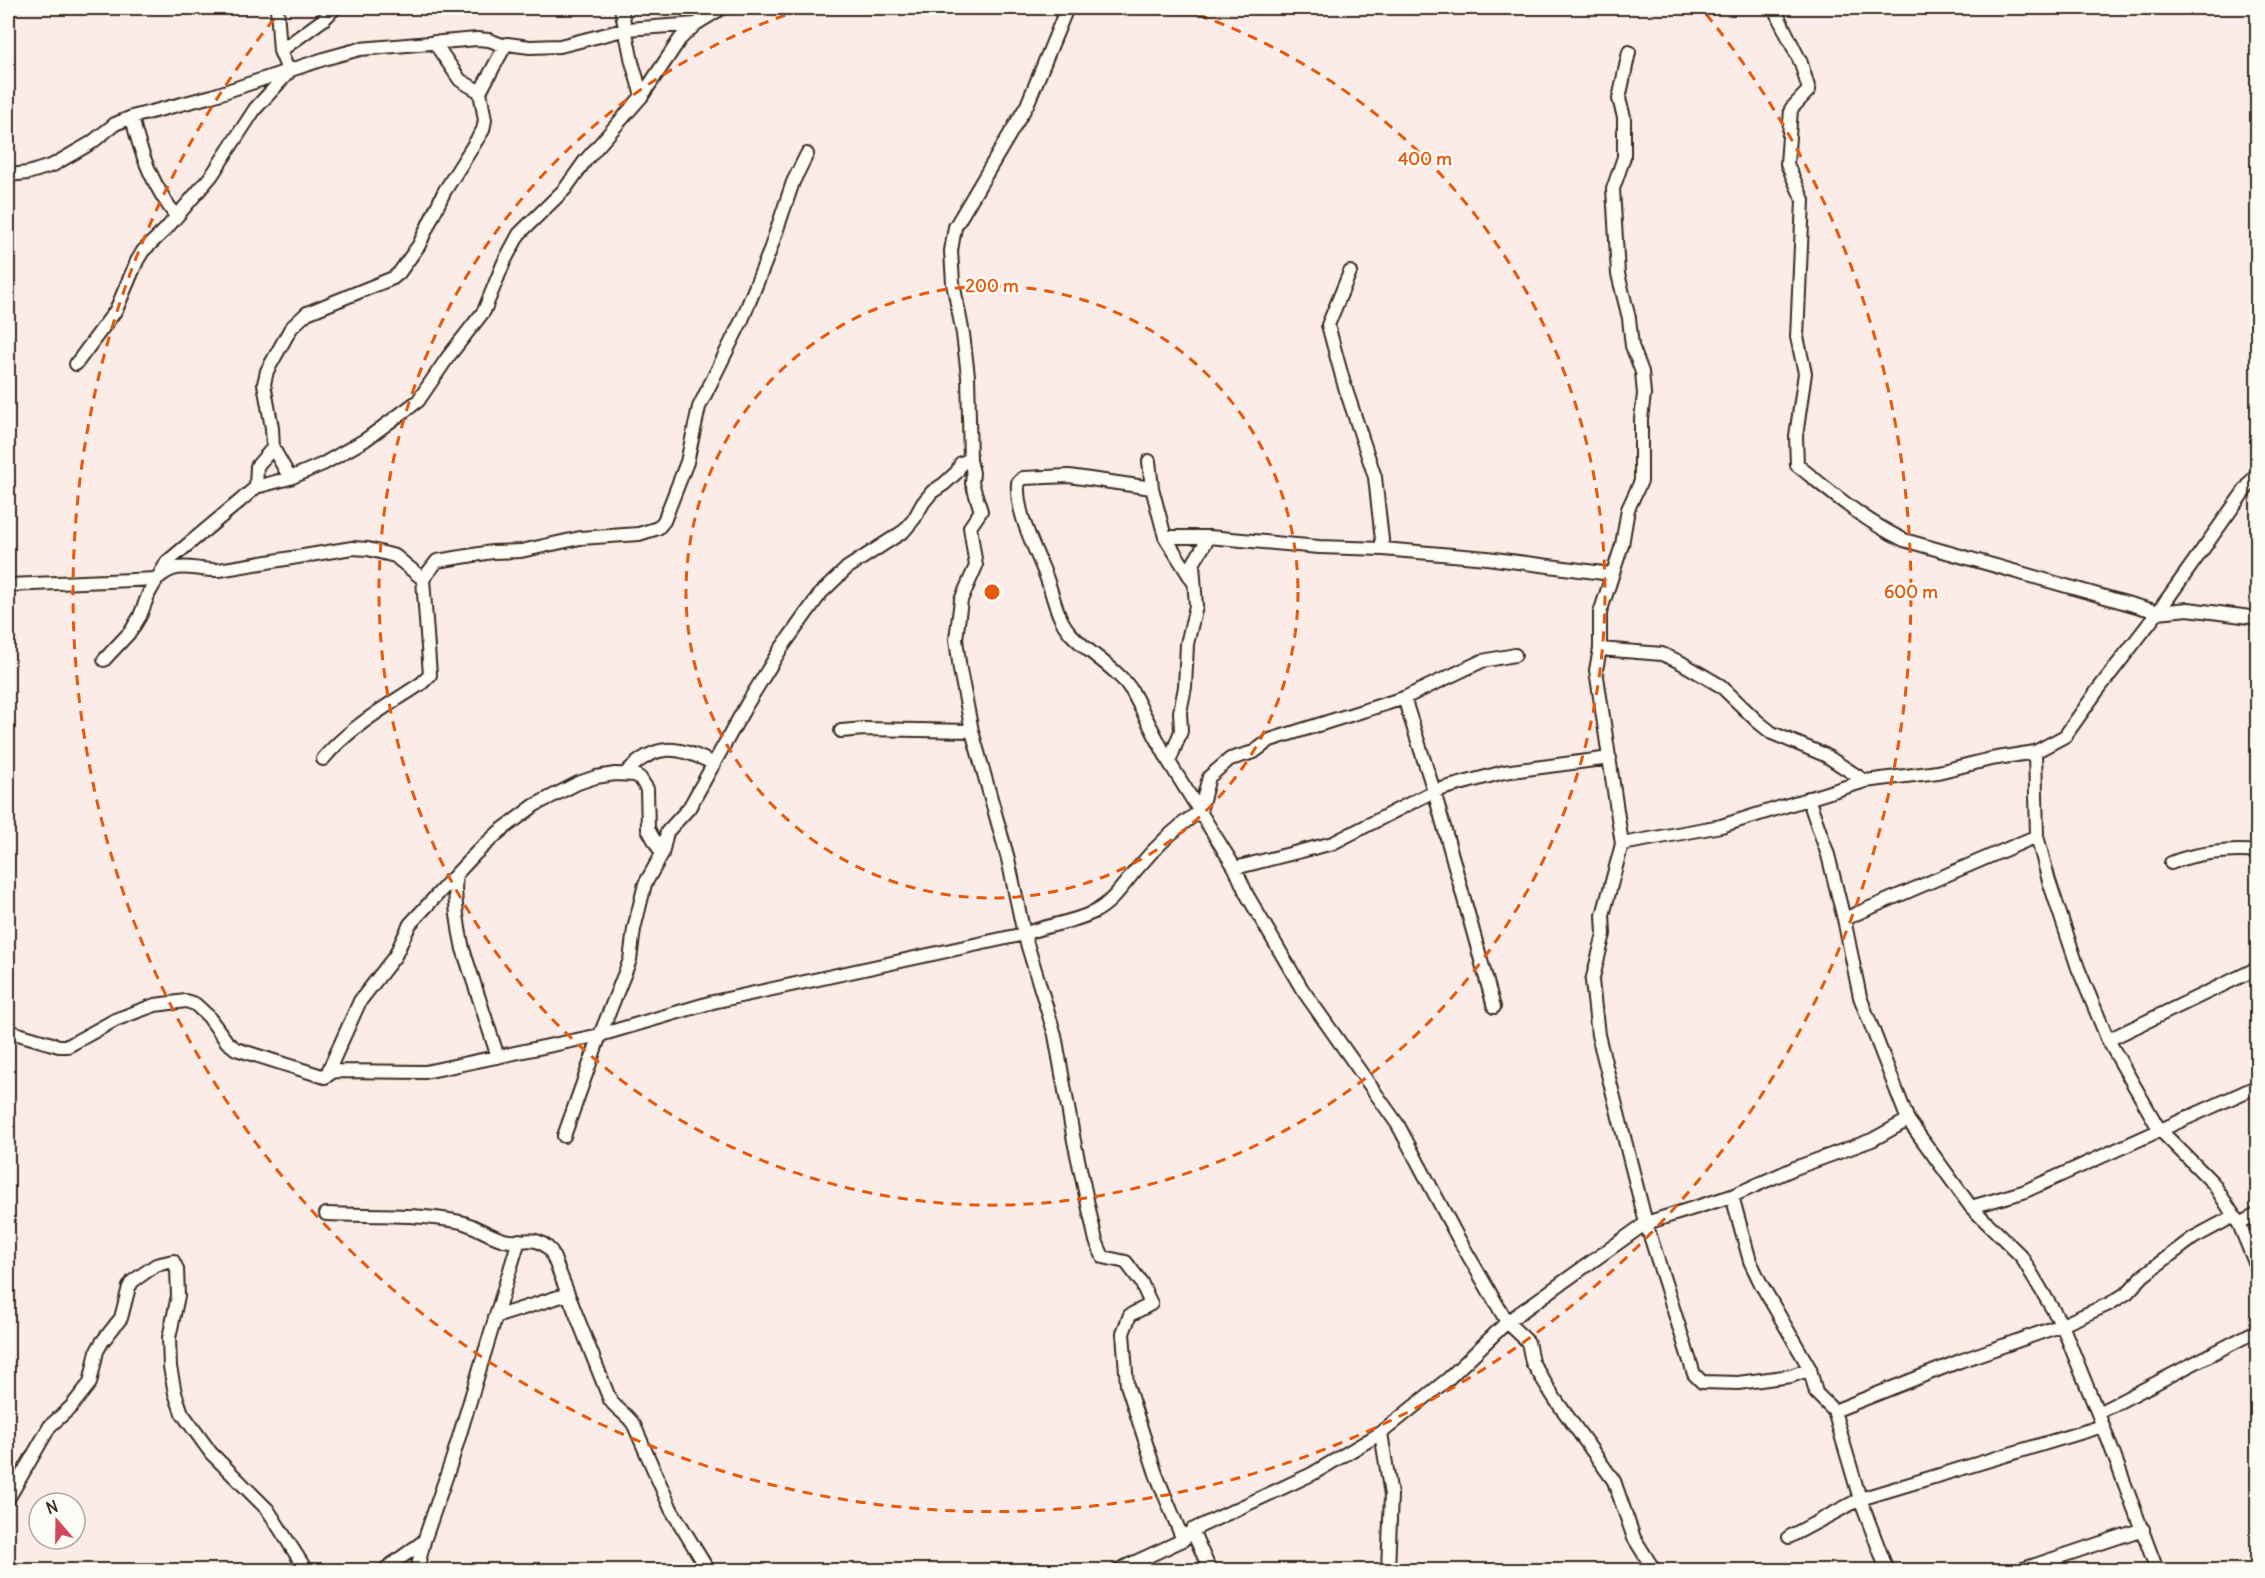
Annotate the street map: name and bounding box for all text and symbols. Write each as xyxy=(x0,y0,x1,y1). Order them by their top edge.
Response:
text: 400 m xyxy=(1398,147,1452,170)
text: 200 m xyxy=(965,274,1019,297)
text: 600 m xyxy=(1884,580,1938,603)
centre of rings xyxy=(982,582,1002,602)
north arrow xyxy=(27,1491,87,1551)
text: N xyxy=(43,1496,60,1518)

